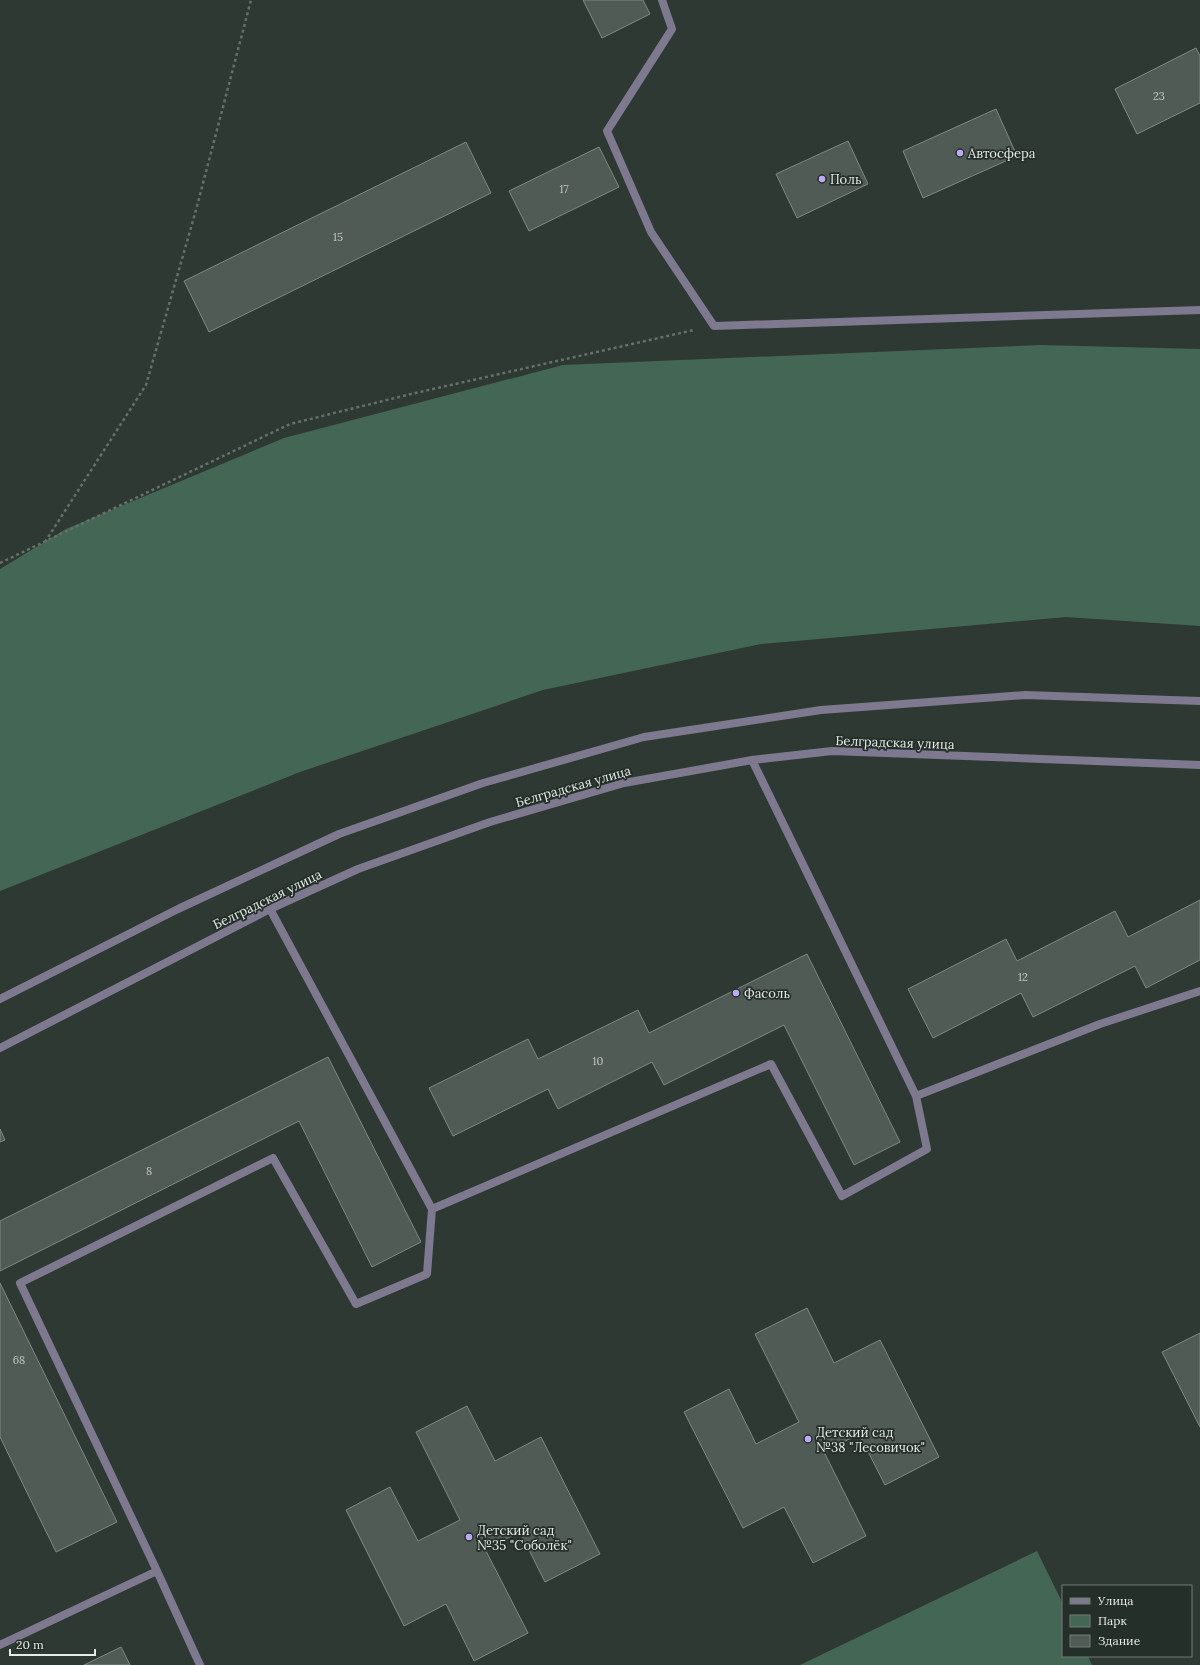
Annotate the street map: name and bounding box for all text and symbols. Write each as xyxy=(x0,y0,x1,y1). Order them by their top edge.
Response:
house number: 23 xyxy=(1153,89,1165,103)
place label: Автосфера xyxy=(967,145,1036,162)
marker: Автосфера xyxy=(955,148,965,158)
place label: Поль xyxy=(830,171,862,188)
marker: Поль xyxy=(817,174,827,184)
house number: 17 xyxy=(559,182,569,196)
house number: 15 xyxy=(333,230,343,244)
street label: Белградская улица xyxy=(835,732,955,753)
street label: Белградская улица xyxy=(514,762,633,811)
street label: Белградская улица xyxy=(210,866,325,933)
house number: 12 xyxy=(1018,970,1028,984)
place label: Фасоль xyxy=(744,985,791,1002)
marker: Фасоль xyxy=(731,988,741,998)
house number: 10 xyxy=(593,1054,604,1068)
house number: 8 xyxy=(146,1164,152,1178)
house number: 68 xyxy=(13,1353,25,1367)
place label: Детский сад №38 "Лесовичок" xyxy=(816,1424,925,1456)
marker: Детский сад №38 "Лесовичок" xyxy=(803,1434,813,1444)
place label: Детский сад №35 "Соболёк" xyxy=(477,1522,572,1554)
marker: Детский сад №35 "Соболёк" xyxy=(464,1532,474,1542)
legend xyxy=(1062,1585,1192,1657)
text: Улица xyxy=(1097,1593,1134,1608)
text: Парк xyxy=(1098,1613,1127,1628)
scale bar xyxy=(10,1631,95,1657)
text: Здание xyxy=(1098,1633,1141,1648)
text: 20 m xyxy=(16,1637,44,1652)

